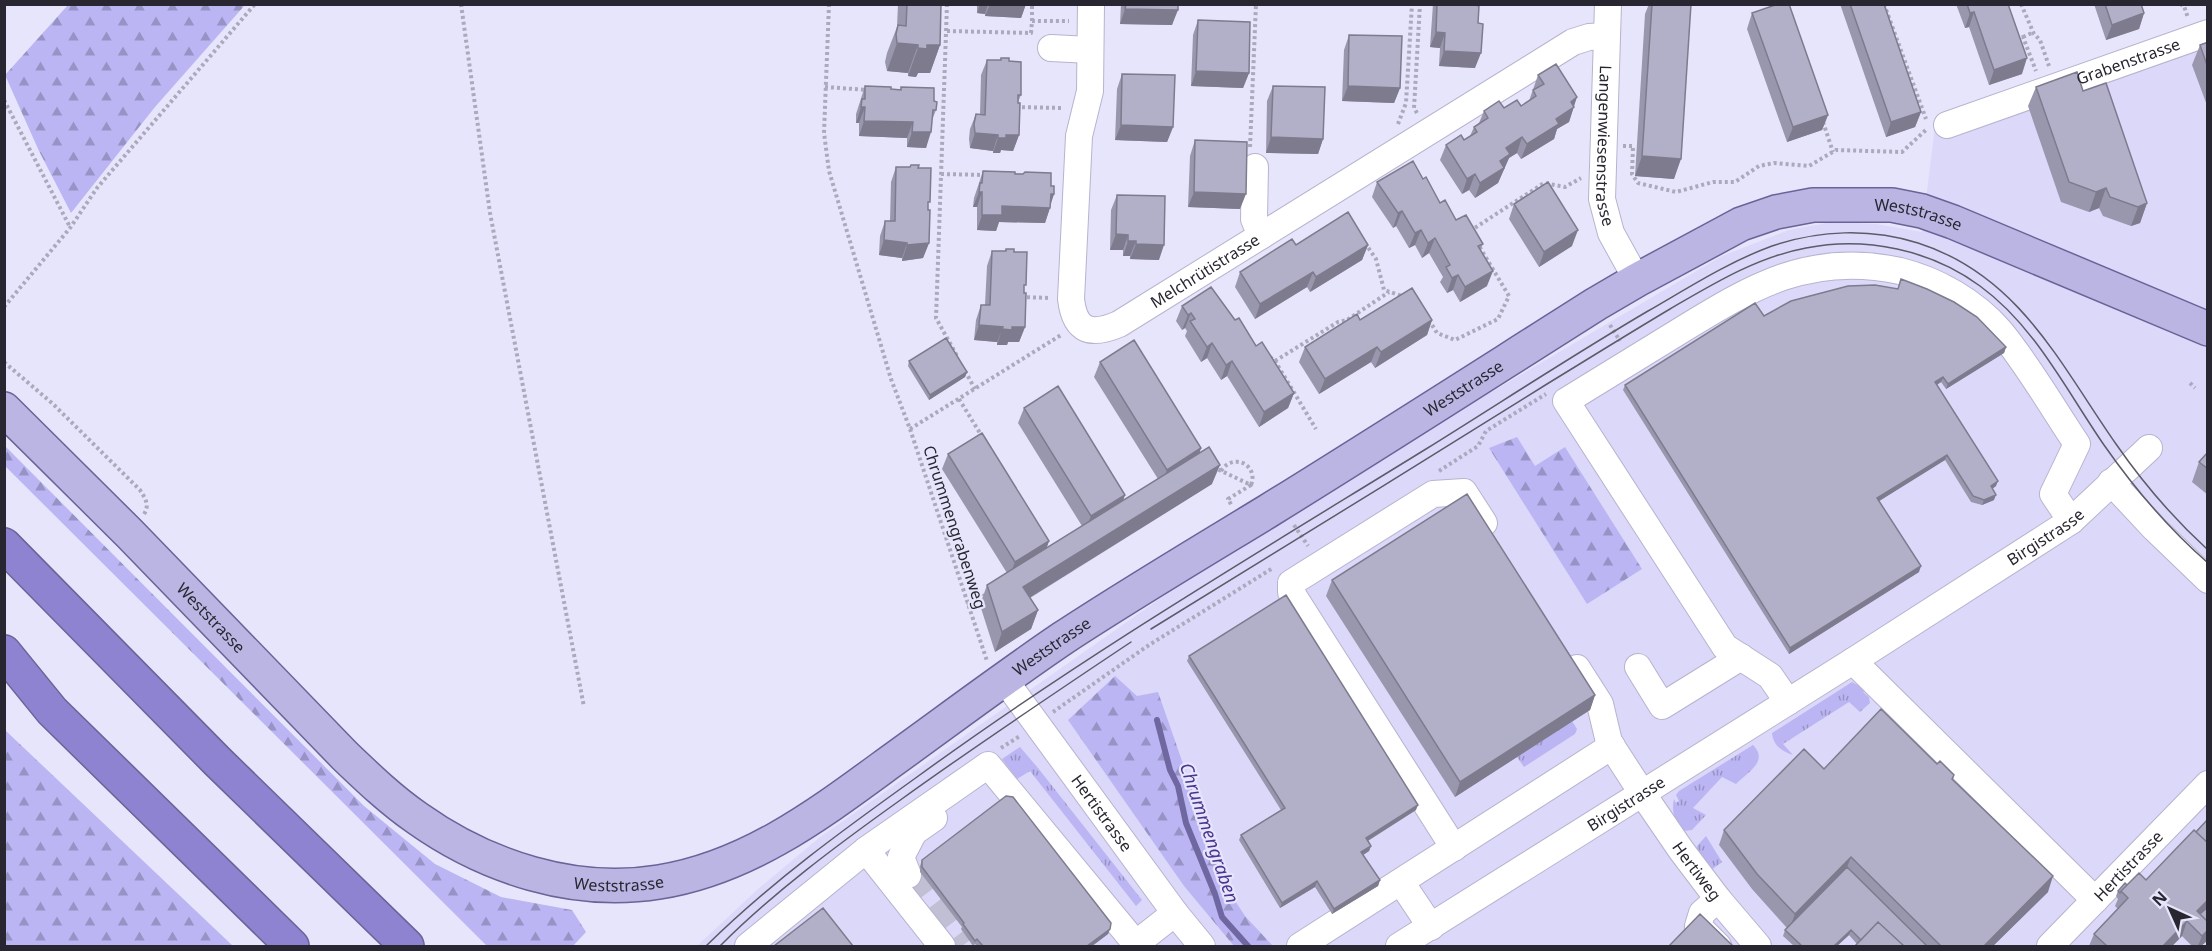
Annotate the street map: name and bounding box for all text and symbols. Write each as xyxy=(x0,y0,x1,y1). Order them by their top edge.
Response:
street label: Grabenstrasse xyxy=(2073,33,2183,90)
street label: Langenwiesenstrasse xyxy=(1591,65,1620,229)
street label: Weststrasse xyxy=(1875,194,1966,236)
street label: Melchrütistrasse xyxy=(1146,228,1264,313)
street label: Weststrasse xyxy=(1419,355,1507,422)
street label: Chrummengrabenweg xyxy=(918,442,992,612)
street label: Birgistrasse xyxy=(2003,503,2089,570)
street label: Weststrasse xyxy=(172,578,250,658)
street label: Weststrasse xyxy=(1008,612,1095,681)
water label: Chrummengraben xyxy=(1175,759,1245,906)
street label: Hertistrasse xyxy=(1066,770,1138,856)
street label: Birgistrasse xyxy=(1583,771,1669,836)
street label: Hertistrasse xyxy=(2089,826,2168,906)
street label: Hertiweg xyxy=(1667,837,1726,905)
street label: Weststrasse xyxy=(573,870,665,897)
north arrow xyxy=(2140,879,2200,939)
text: N xyxy=(2147,886,2172,911)

